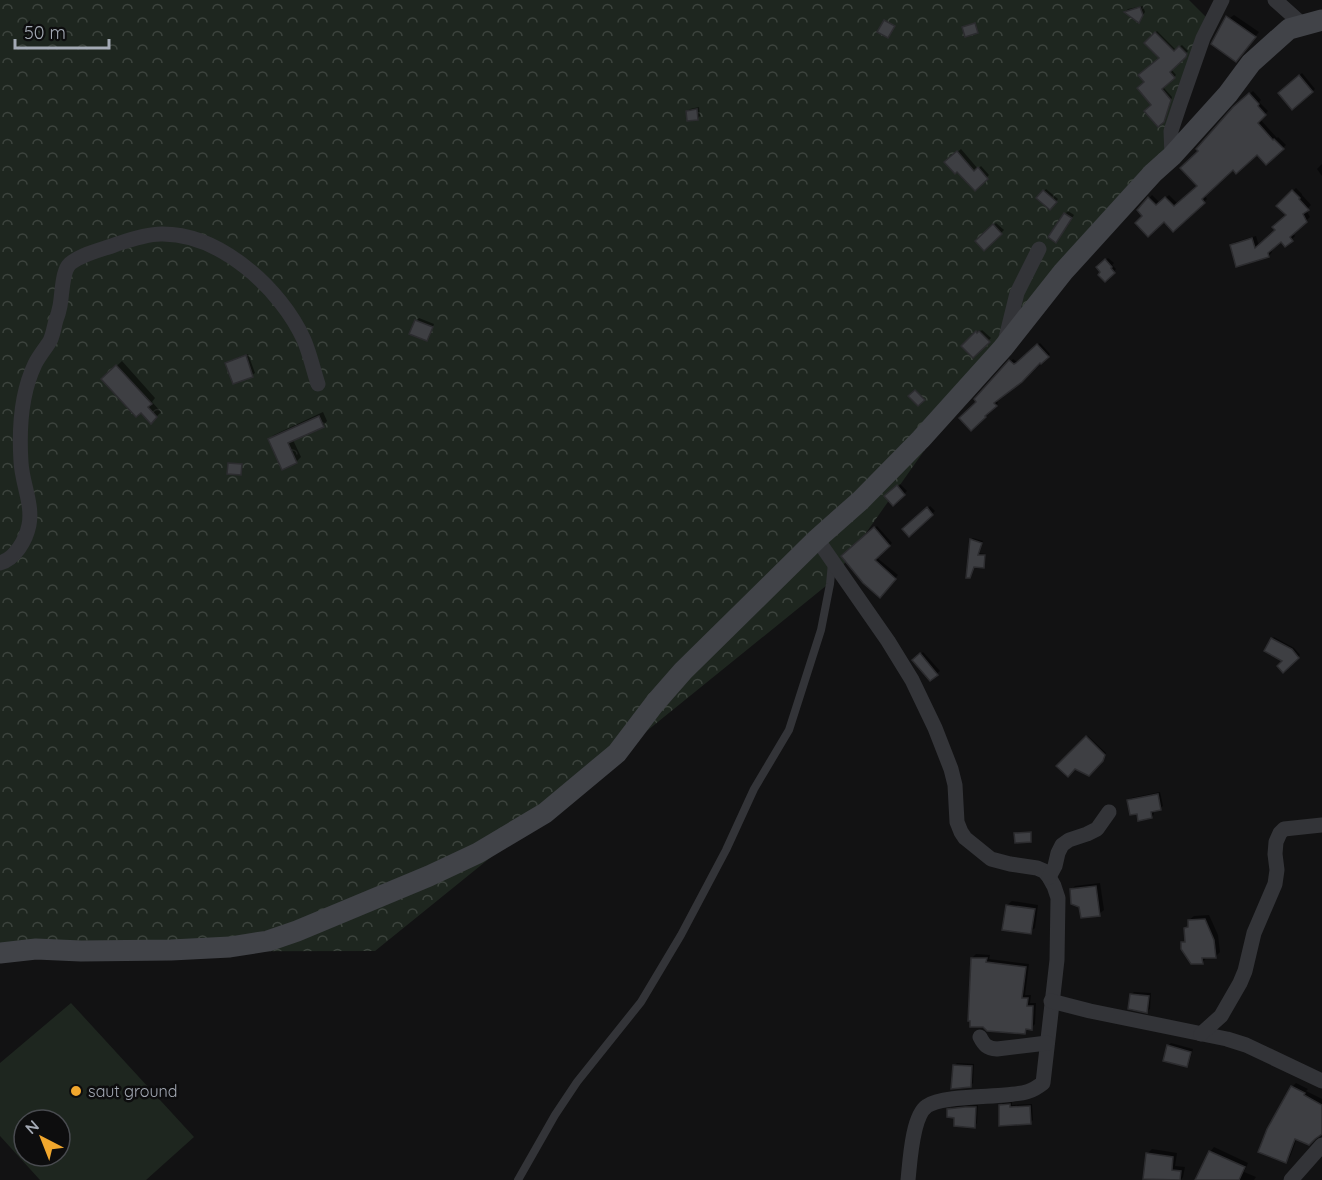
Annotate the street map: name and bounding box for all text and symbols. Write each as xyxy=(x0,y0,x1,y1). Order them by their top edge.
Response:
scale bar xyxy=(15,12,110,50)
text: 50 m xyxy=(24,21,66,44)
place label: saut ground xyxy=(88,1081,178,1101)
marker: saut ground xyxy=(69,1084,83,1098)
north arrow xyxy=(12,1108,72,1168)
text: N xyxy=(21,1115,43,1138)

